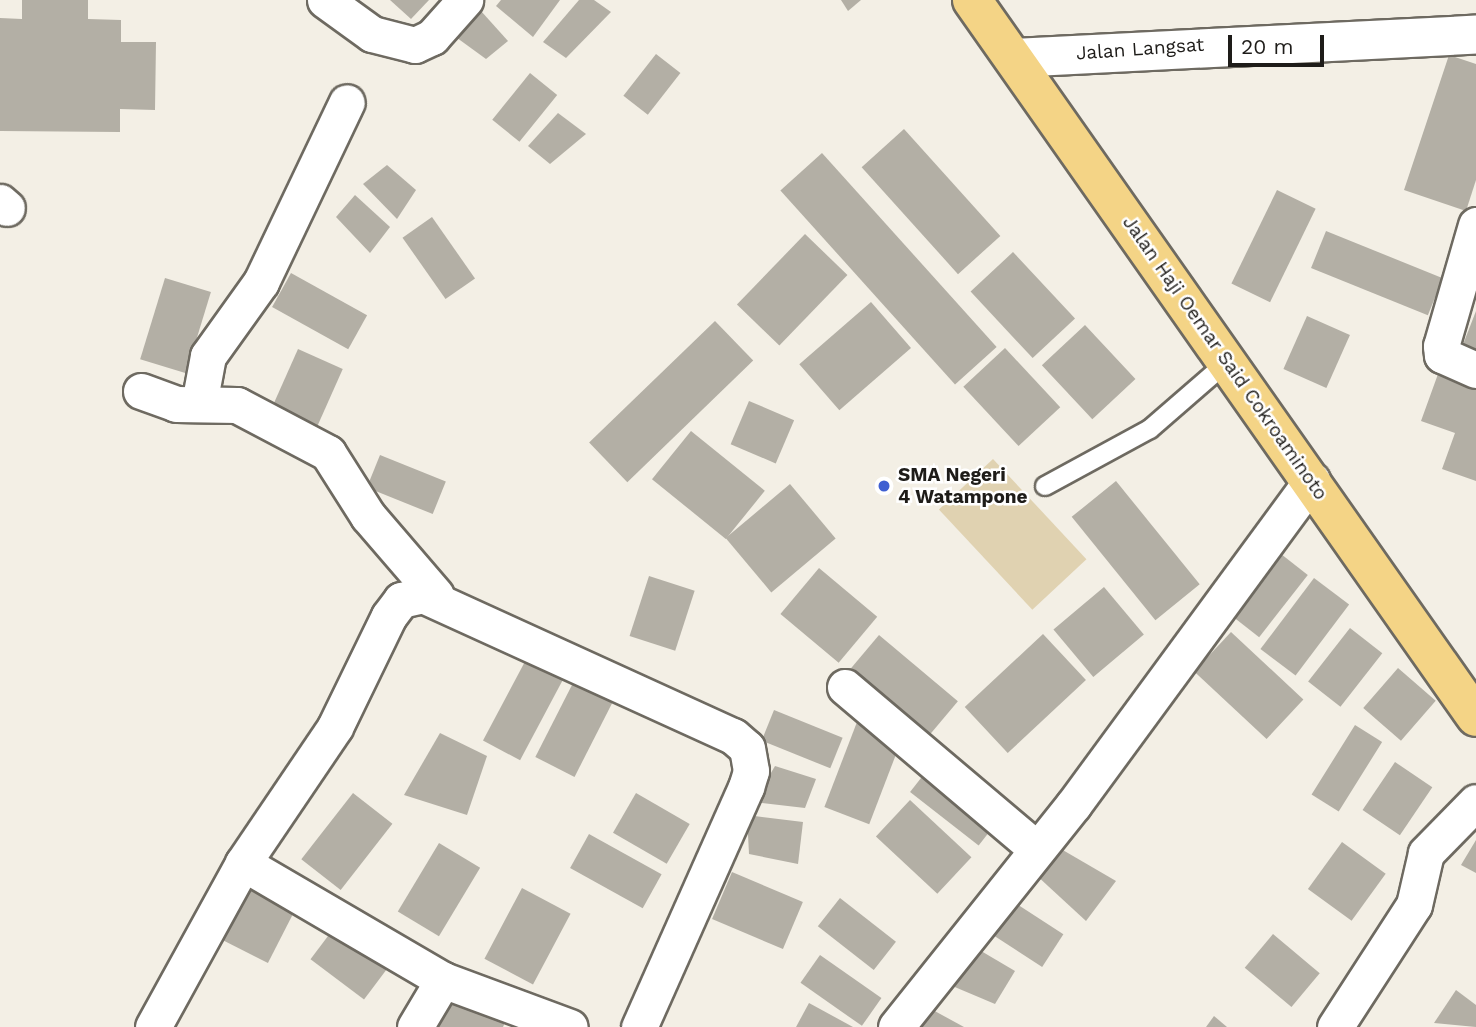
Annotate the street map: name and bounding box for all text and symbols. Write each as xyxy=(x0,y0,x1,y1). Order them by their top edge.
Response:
scale bar xyxy=(1231,21,1327,65)
street label: Jalan Langsat xyxy=(1075,33,1205,65)
text: 20 m xyxy=(1241,34,1293,59)
street label: Jalan Haji Oemar Said Cokroaminoto xyxy=(1118,211,1332,505)
place label: SMA Negeri 4 Watampone xyxy=(898,464,1028,508)
marker: SMA Negeri 4 Watampone xyxy=(876,478,892,494)

